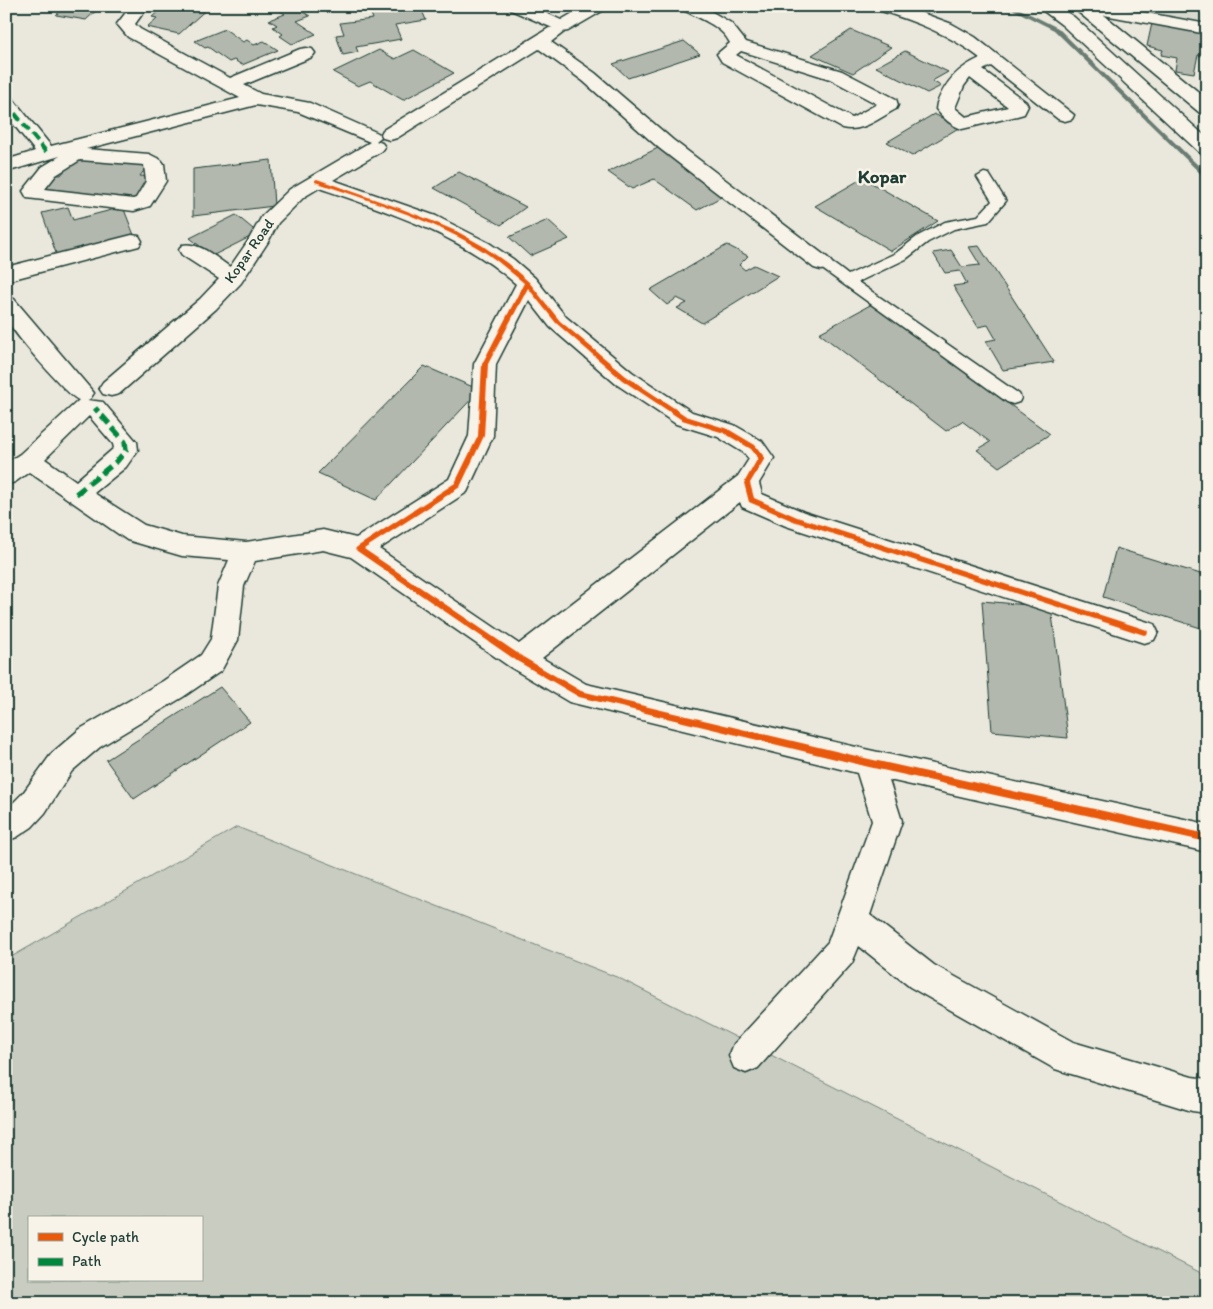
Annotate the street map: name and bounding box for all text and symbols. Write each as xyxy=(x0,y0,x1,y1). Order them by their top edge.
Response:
district label: Kopar xyxy=(858,165,907,188)
street label: Kopar Road xyxy=(220,215,278,287)
legend xyxy=(28,1216,202,1282)
text: Cycle path xyxy=(72,1228,139,1246)
text: Path xyxy=(72,1252,101,1270)

